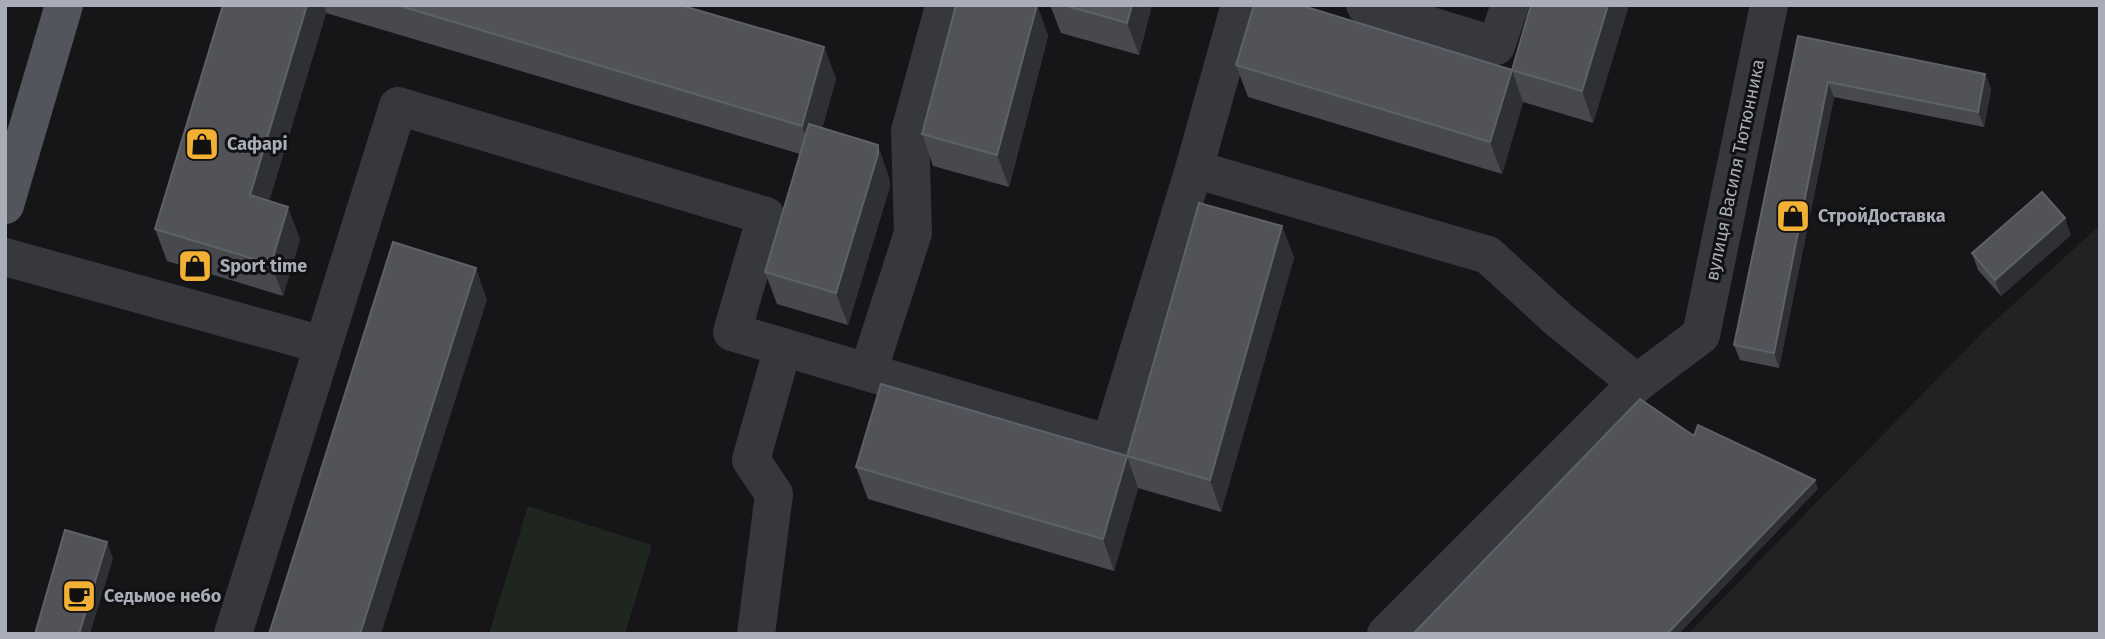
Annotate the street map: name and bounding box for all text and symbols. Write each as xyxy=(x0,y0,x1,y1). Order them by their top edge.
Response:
street label: вулиця Василя Тютюнника xyxy=(1701,57,1769,283)
shop icon: Сафарі xyxy=(183,125,221,163)
place label: Сафарі xyxy=(227,133,288,155)
shop icon: СтройДоставка xyxy=(1774,197,1812,235)
place label: СтройДоставка xyxy=(1818,205,1946,227)
shop icon: Sport time xyxy=(176,247,214,285)
place label: Sport time xyxy=(220,255,307,277)
cafe icon: Седьмое небо xyxy=(60,577,98,615)
place label: Седьмое небо xyxy=(104,585,221,607)

